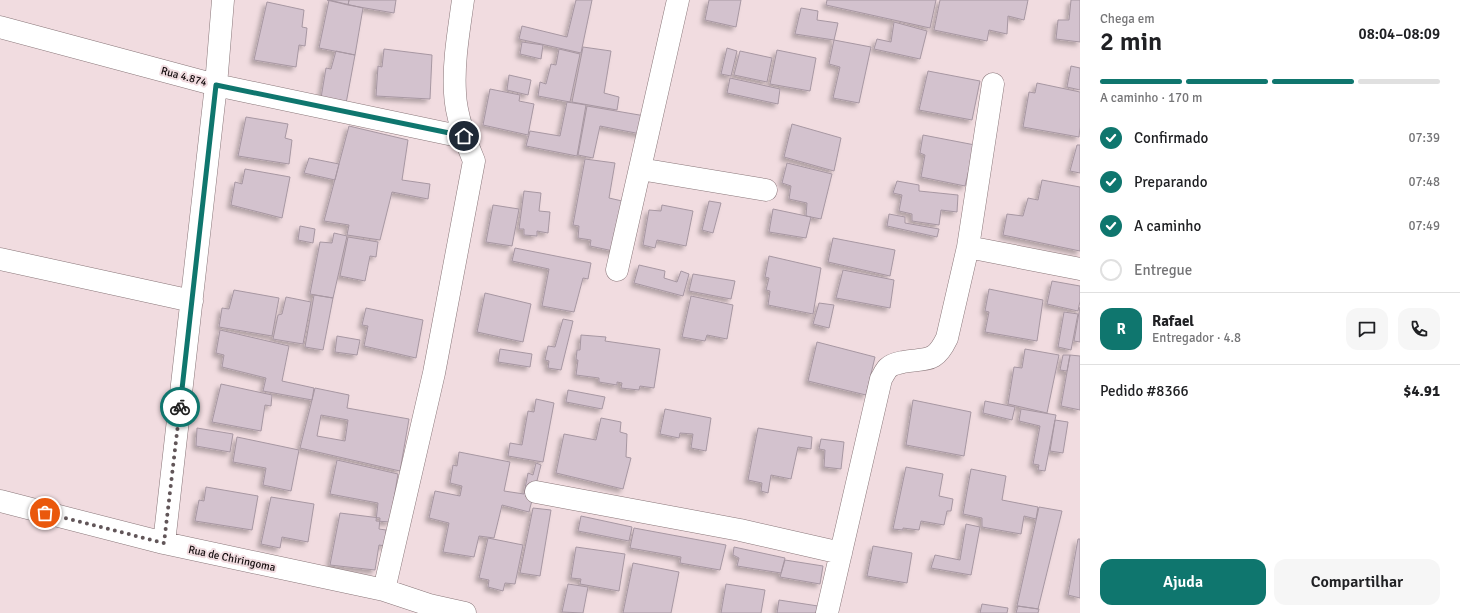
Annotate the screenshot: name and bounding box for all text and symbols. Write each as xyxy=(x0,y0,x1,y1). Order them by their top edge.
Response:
text: Chega em xyxy=(1100,11,1155,27)
text: 08:04–08:09 xyxy=(1359,25,1440,43)
text: 2 min xyxy=(1100,26,1162,58)
street label: Rua 4.874 xyxy=(159,64,208,89)
text: A caminho · 170 m xyxy=(1100,90,1202,106)
pin xyxy=(447,119,481,153)
icon: home xyxy=(453,125,475,147)
icon: check xyxy=(1100,127,1122,149)
text: Confirmado xyxy=(1134,129,1208,147)
text: 07:39 xyxy=(1408,130,1440,146)
icon: check xyxy=(1100,171,1122,193)
text: Preparando xyxy=(1134,173,1208,191)
text: 07:48 xyxy=(1408,174,1440,190)
icon: check xyxy=(1100,215,1122,237)
text: A caminho xyxy=(1134,217,1201,235)
text: 07:49 xyxy=(1408,218,1440,234)
text: Entregue xyxy=(1134,261,1192,279)
button: chat xyxy=(1346,308,1388,350)
button: phone xyxy=(1398,308,1440,350)
text: Rafael xyxy=(1152,312,1194,330)
text: R xyxy=(1116,320,1126,338)
text: Entregador · 4.8 xyxy=(1152,330,1241,346)
text: Pedido #8366 xyxy=(1100,382,1189,400)
text: $4.91 xyxy=(1403,382,1440,400)
courier xyxy=(160,387,200,427)
icon: bike xyxy=(169,396,191,418)
pin xyxy=(28,496,62,530)
icon: bag xyxy=(34,502,56,524)
street label: Rua de Chiringoma xyxy=(187,543,277,574)
button: Ajuda xyxy=(1100,559,1266,605)
button: Compartilhar xyxy=(1274,559,1440,605)

